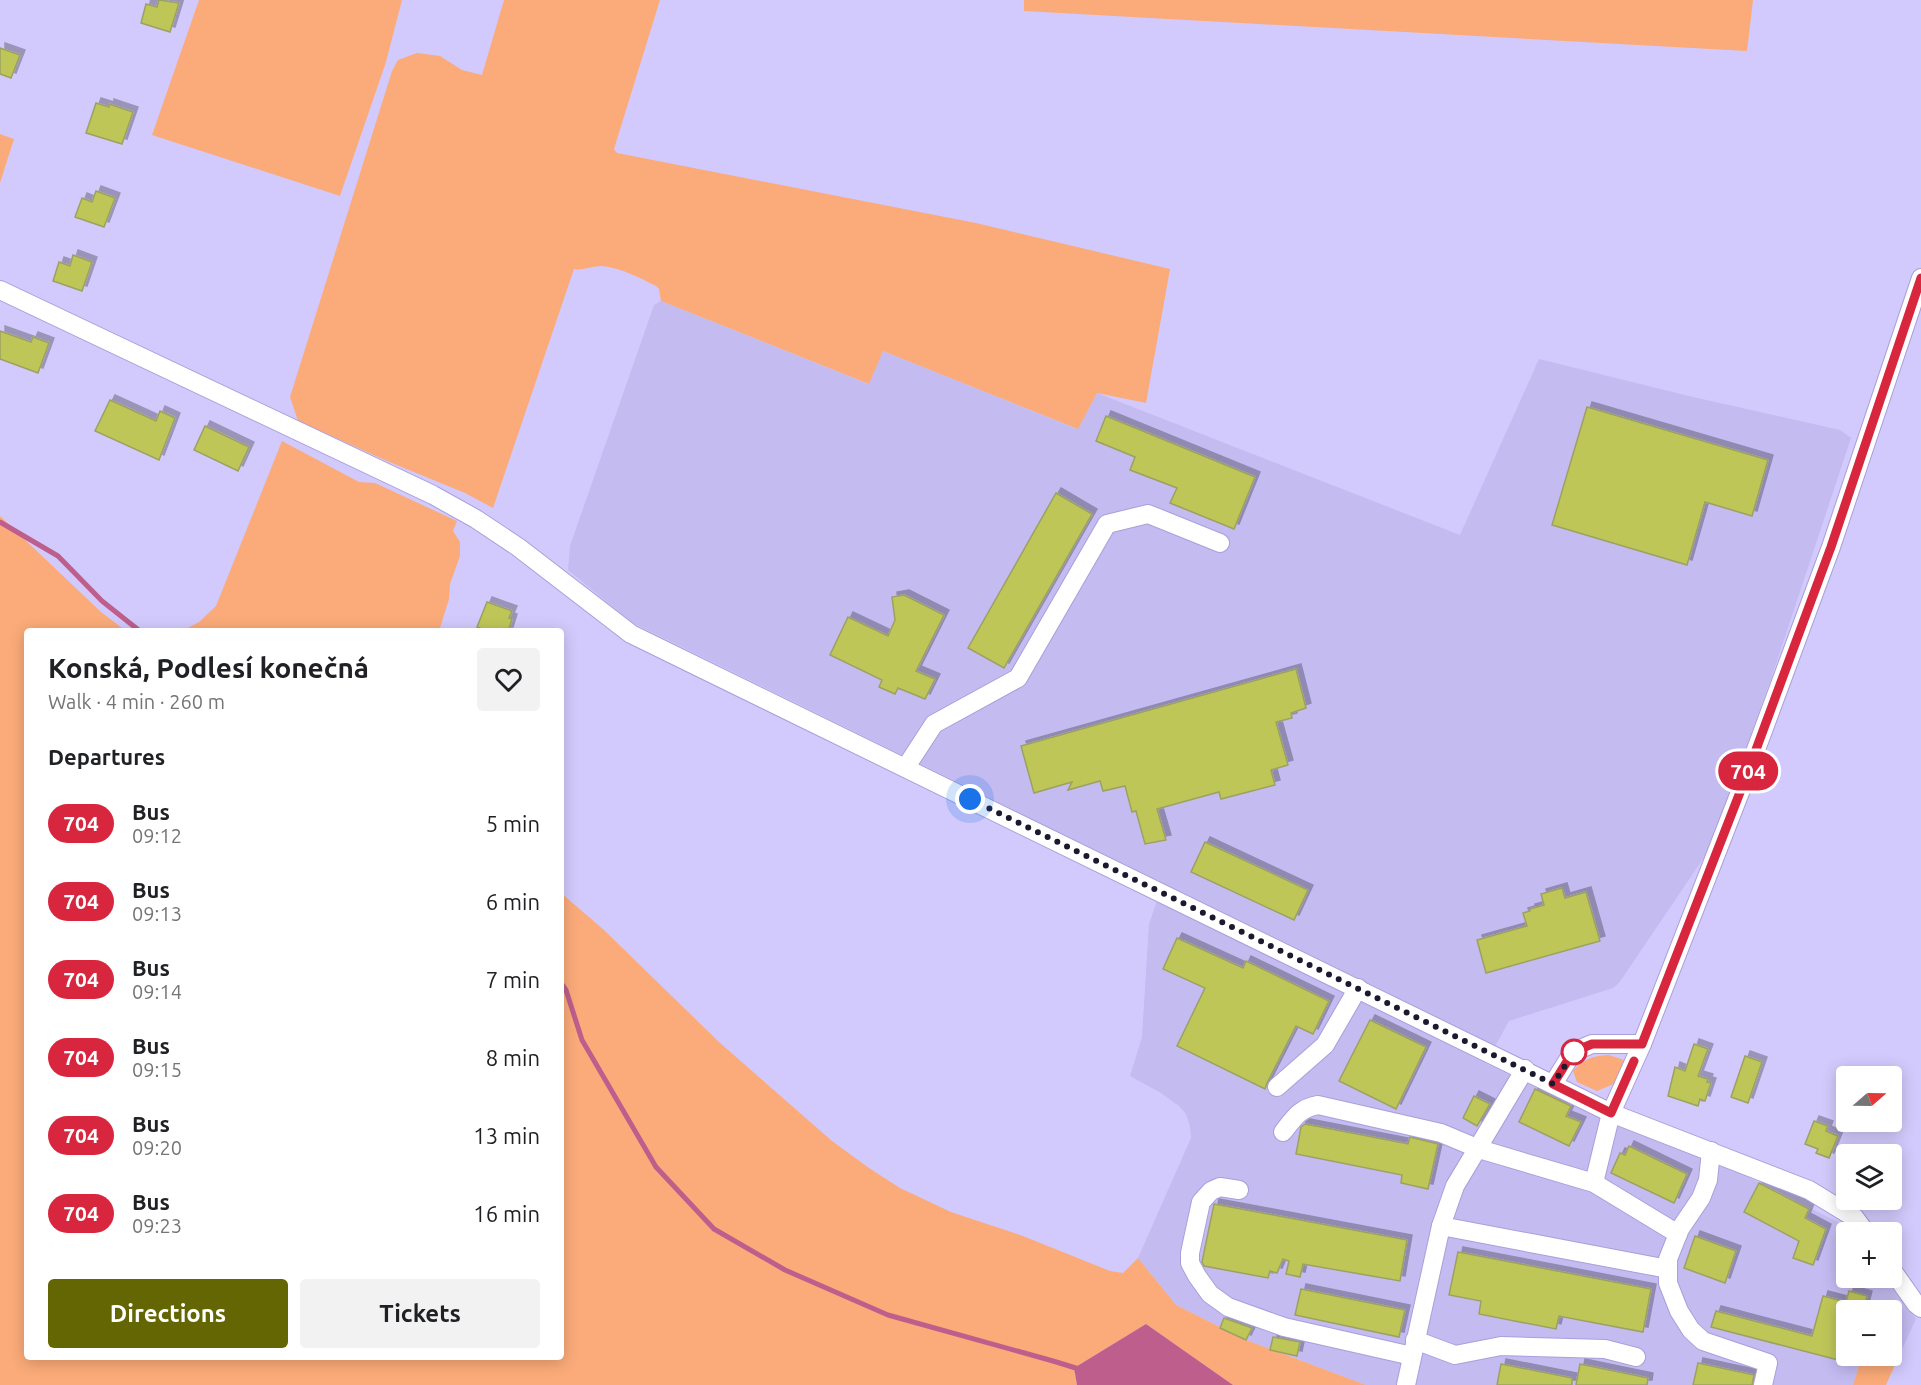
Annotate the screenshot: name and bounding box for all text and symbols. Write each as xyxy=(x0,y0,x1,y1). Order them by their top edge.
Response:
button: heart xyxy=(477,648,540,711)
text: Konská, Podlesí konečná xyxy=(48,652,369,683)
text: Walk · 4 min · 260 m xyxy=(48,690,225,713)
text: Departures xyxy=(48,744,165,769)
line badge: 704 xyxy=(1714,752,1782,790)
text: 704 xyxy=(1730,759,1766,783)
your location xyxy=(955,784,985,814)
text: Bus xyxy=(132,799,170,824)
text: 704 xyxy=(63,811,99,835)
text: 5 min xyxy=(486,811,540,836)
text: 09:12 xyxy=(132,824,182,847)
text: Bus xyxy=(132,877,170,902)
text: 704 xyxy=(63,889,99,913)
text: 6 min xyxy=(486,889,540,914)
text: 09:13 xyxy=(132,902,182,925)
text: Bus xyxy=(132,955,170,980)
text: 704 xyxy=(63,967,99,991)
text: 7 min xyxy=(486,967,540,992)
text: 09:14 xyxy=(132,980,182,1003)
text: Bus xyxy=(132,1033,170,1058)
unlabelled marker xyxy=(1561,1039,1587,1065)
text: 704 xyxy=(63,1045,99,1069)
text: 8 min xyxy=(486,1045,540,1070)
text: 09:15 xyxy=(132,1058,182,1081)
north arrow xyxy=(1836,1066,1902,1132)
map controls xyxy=(1836,1066,1902,1366)
text: Bus xyxy=(132,1111,170,1136)
text: 704 xyxy=(63,1123,99,1147)
text: 13 min xyxy=(473,1123,540,1148)
text: 09:20 xyxy=(132,1136,182,1159)
button: layers xyxy=(1836,1144,1902,1210)
text: Bus xyxy=(132,1189,170,1214)
text: 704 xyxy=(63,1201,99,1225)
text: 16 min xyxy=(473,1201,540,1226)
text: 09:23 xyxy=(132,1214,182,1237)
button: + xyxy=(1836,1222,1902,1288)
button: Directions xyxy=(48,1279,288,1348)
button: Tickets xyxy=(300,1279,540,1348)
button: − xyxy=(1836,1300,1902,1366)

